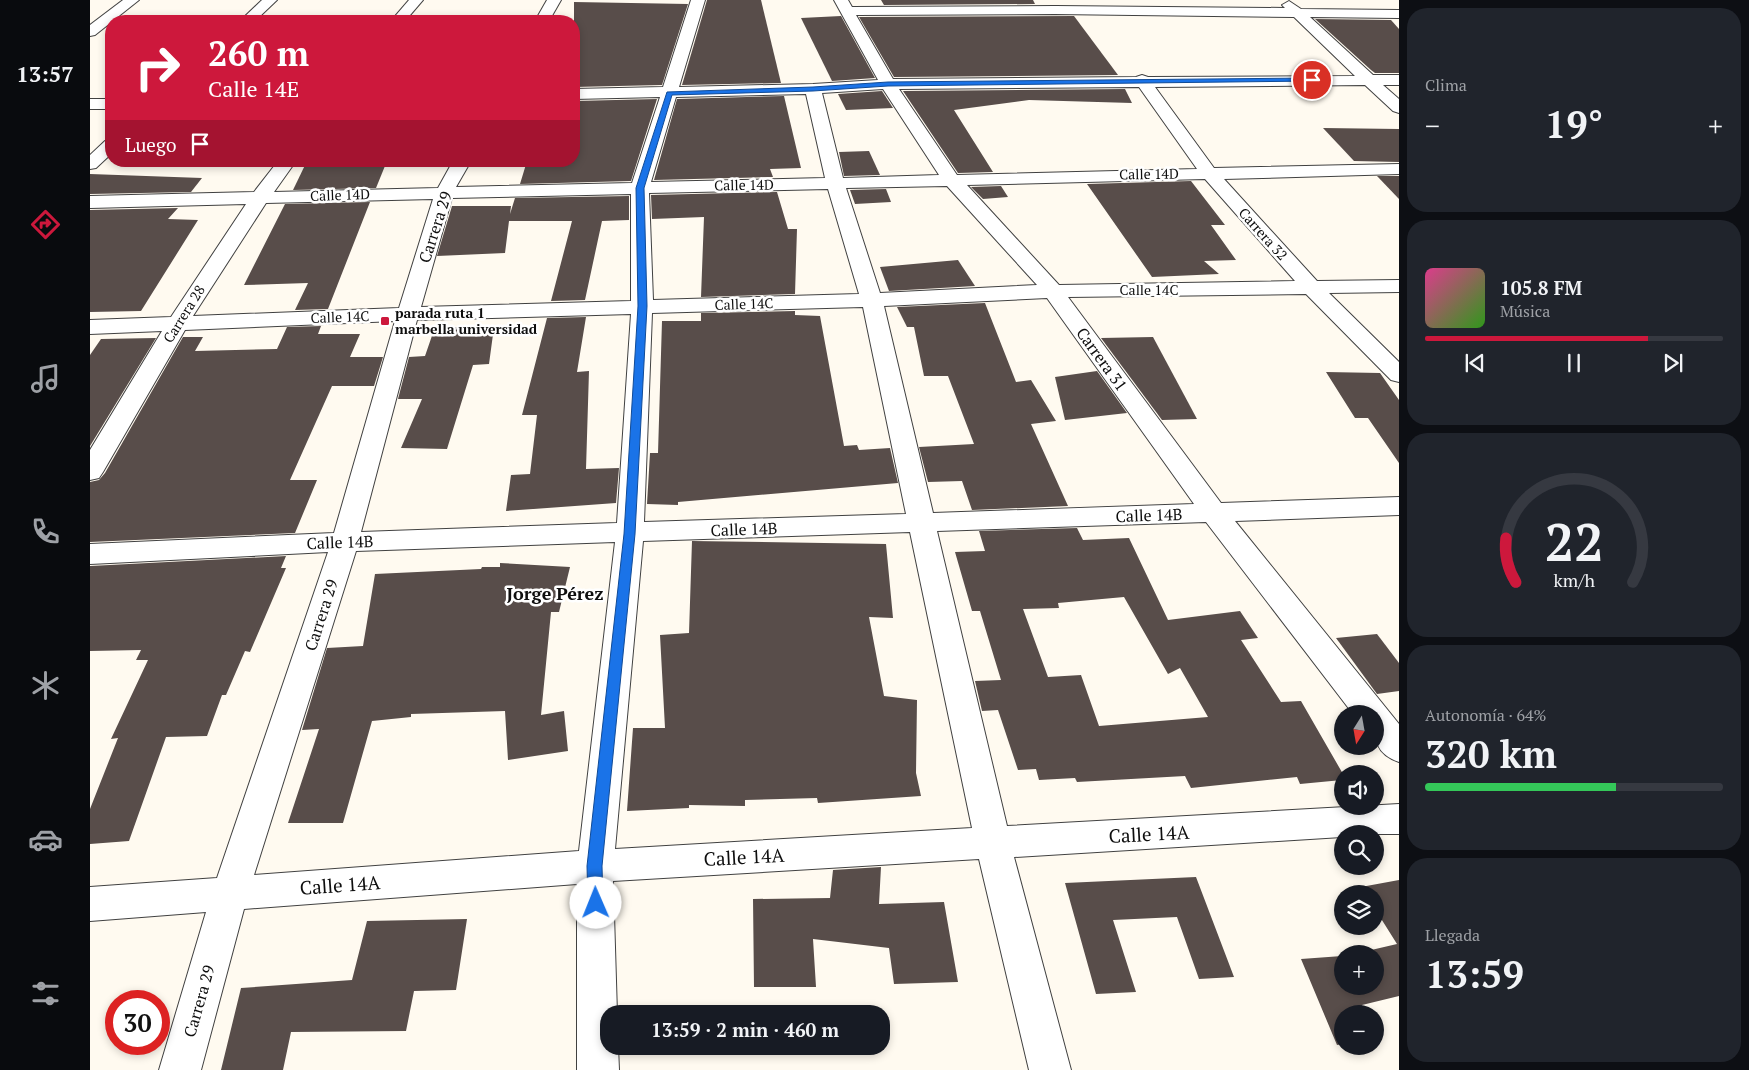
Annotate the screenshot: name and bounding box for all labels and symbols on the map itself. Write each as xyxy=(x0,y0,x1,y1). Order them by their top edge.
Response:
pin xyxy=(1291,59,1333,101)
street label: Calle 14D xyxy=(1119,163,1179,184)
street label: Calle 14D xyxy=(714,174,774,195)
street label: Calle 14D xyxy=(310,184,370,205)
street label: Carrera 29 xyxy=(413,188,457,266)
street label: Carrera 32 xyxy=(1235,203,1292,264)
street label: Calle 14C xyxy=(1120,280,1178,299)
street label: Carrera 28 xyxy=(158,281,209,346)
street label: Calle 14C xyxy=(714,293,774,314)
place label: parada ruta 1 marbella universidad xyxy=(395,303,538,338)
street label: Calle 14C xyxy=(310,306,370,327)
marker: parada ruta 1 marbella universidad xyxy=(379,315,391,327)
street label: Carrera 31 xyxy=(1071,323,1133,395)
street label: Calle 14B xyxy=(1115,503,1183,527)
street label: Calle 14B xyxy=(710,517,778,541)
street label: Calle 14B xyxy=(306,530,374,554)
street label: Carrera 29 xyxy=(299,576,343,654)
district label: Jorge Pérez xyxy=(507,581,603,605)
north arrow xyxy=(1334,705,1384,755)
street label: Calle 14A xyxy=(1108,819,1190,848)
street label: Calle 14A xyxy=(703,842,785,871)
street label: Calle 14A xyxy=(299,869,381,900)
position arrow xyxy=(569,876,621,928)
street label: Carrera 29 xyxy=(178,962,220,1040)
speed limit sign: 30 xyxy=(105,990,170,1055)

